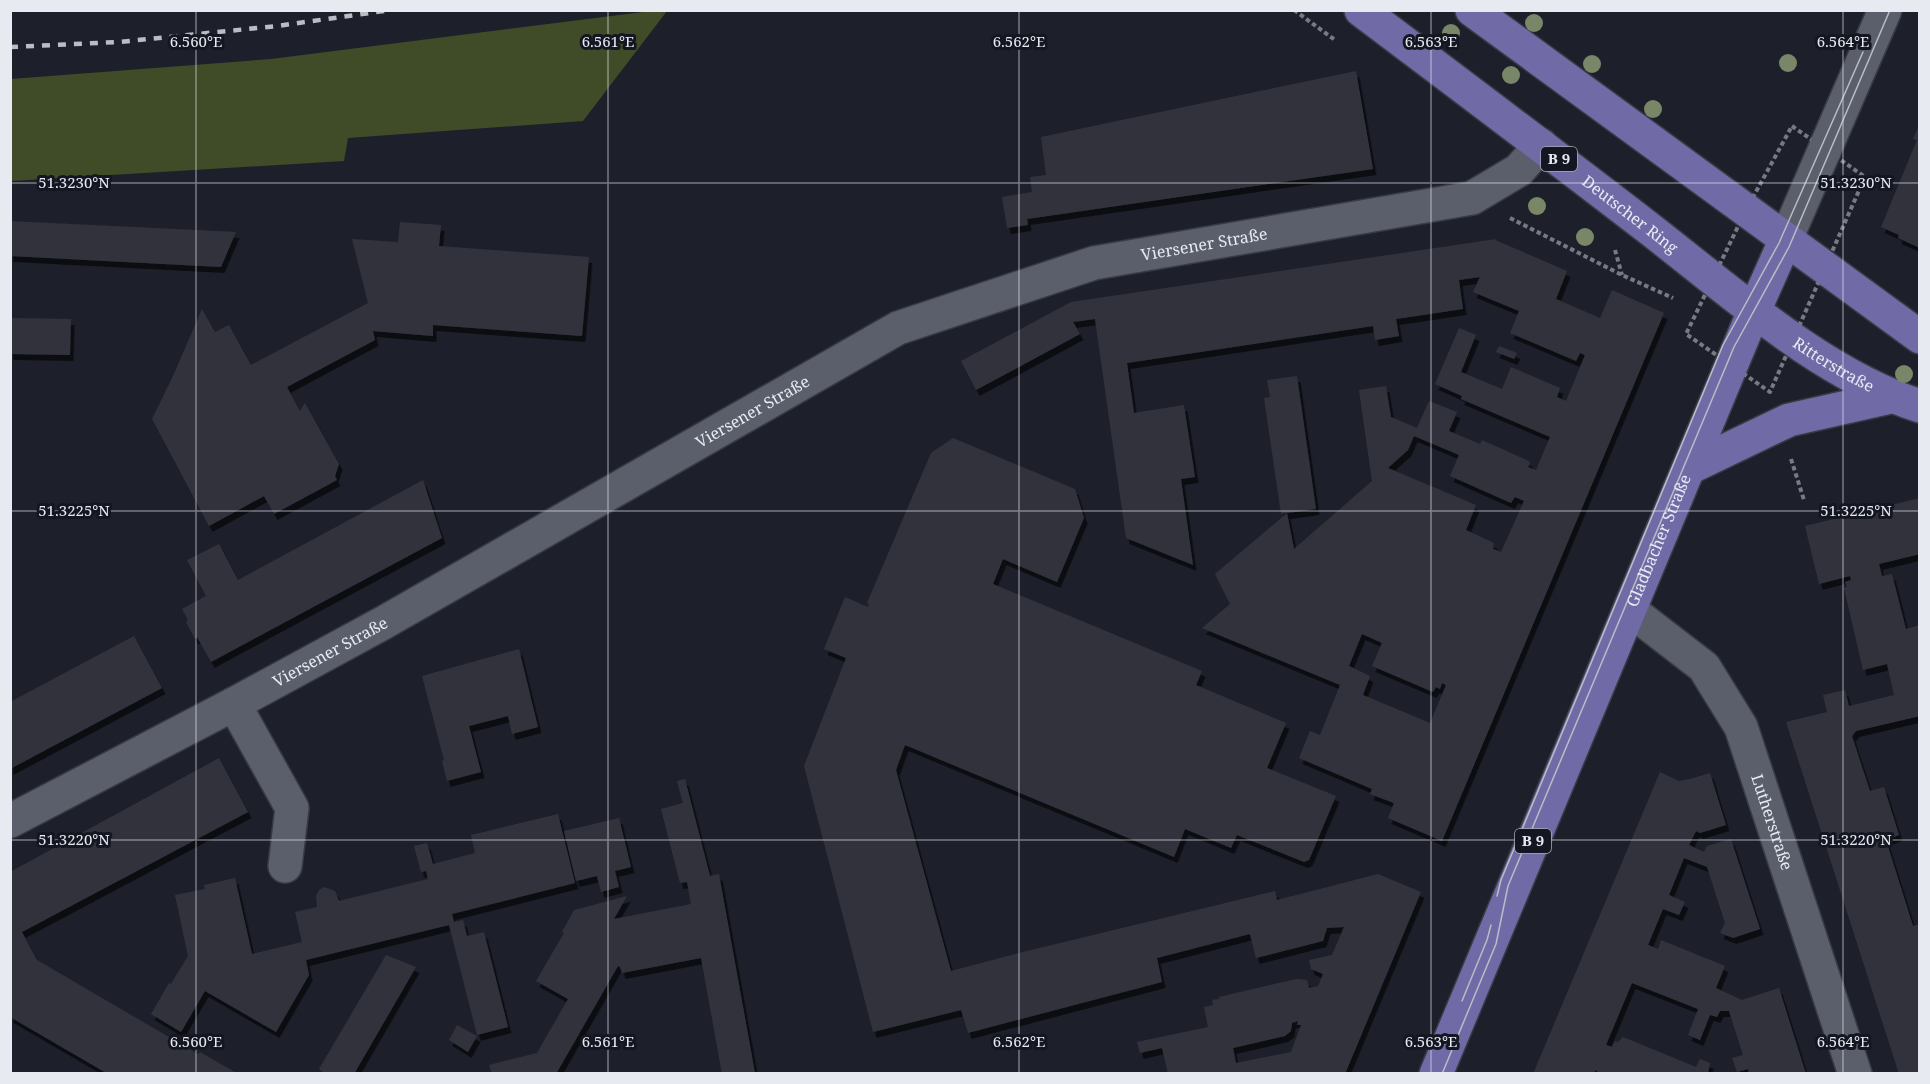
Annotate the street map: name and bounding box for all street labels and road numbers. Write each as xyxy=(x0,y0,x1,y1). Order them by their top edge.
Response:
road number: B 9 xyxy=(1541,147,1577,171)
street label: Deutscher Ring xyxy=(1578,170,1683,259)
street label: Viersener Straße xyxy=(1139,222,1269,266)
street label: Ritterstraße xyxy=(1789,332,1878,397)
street label: Viersener Straße xyxy=(691,370,813,453)
street label: Gladbacher Straße xyxy=(1621,471,1696,610)
street label: Viersener Straße xyxy=(269,612,391,692)
street label: Lutherstraße xyxy=(1746,771,1798,873)
road number: B 9 xyxy=(1515,829,1551,853)

